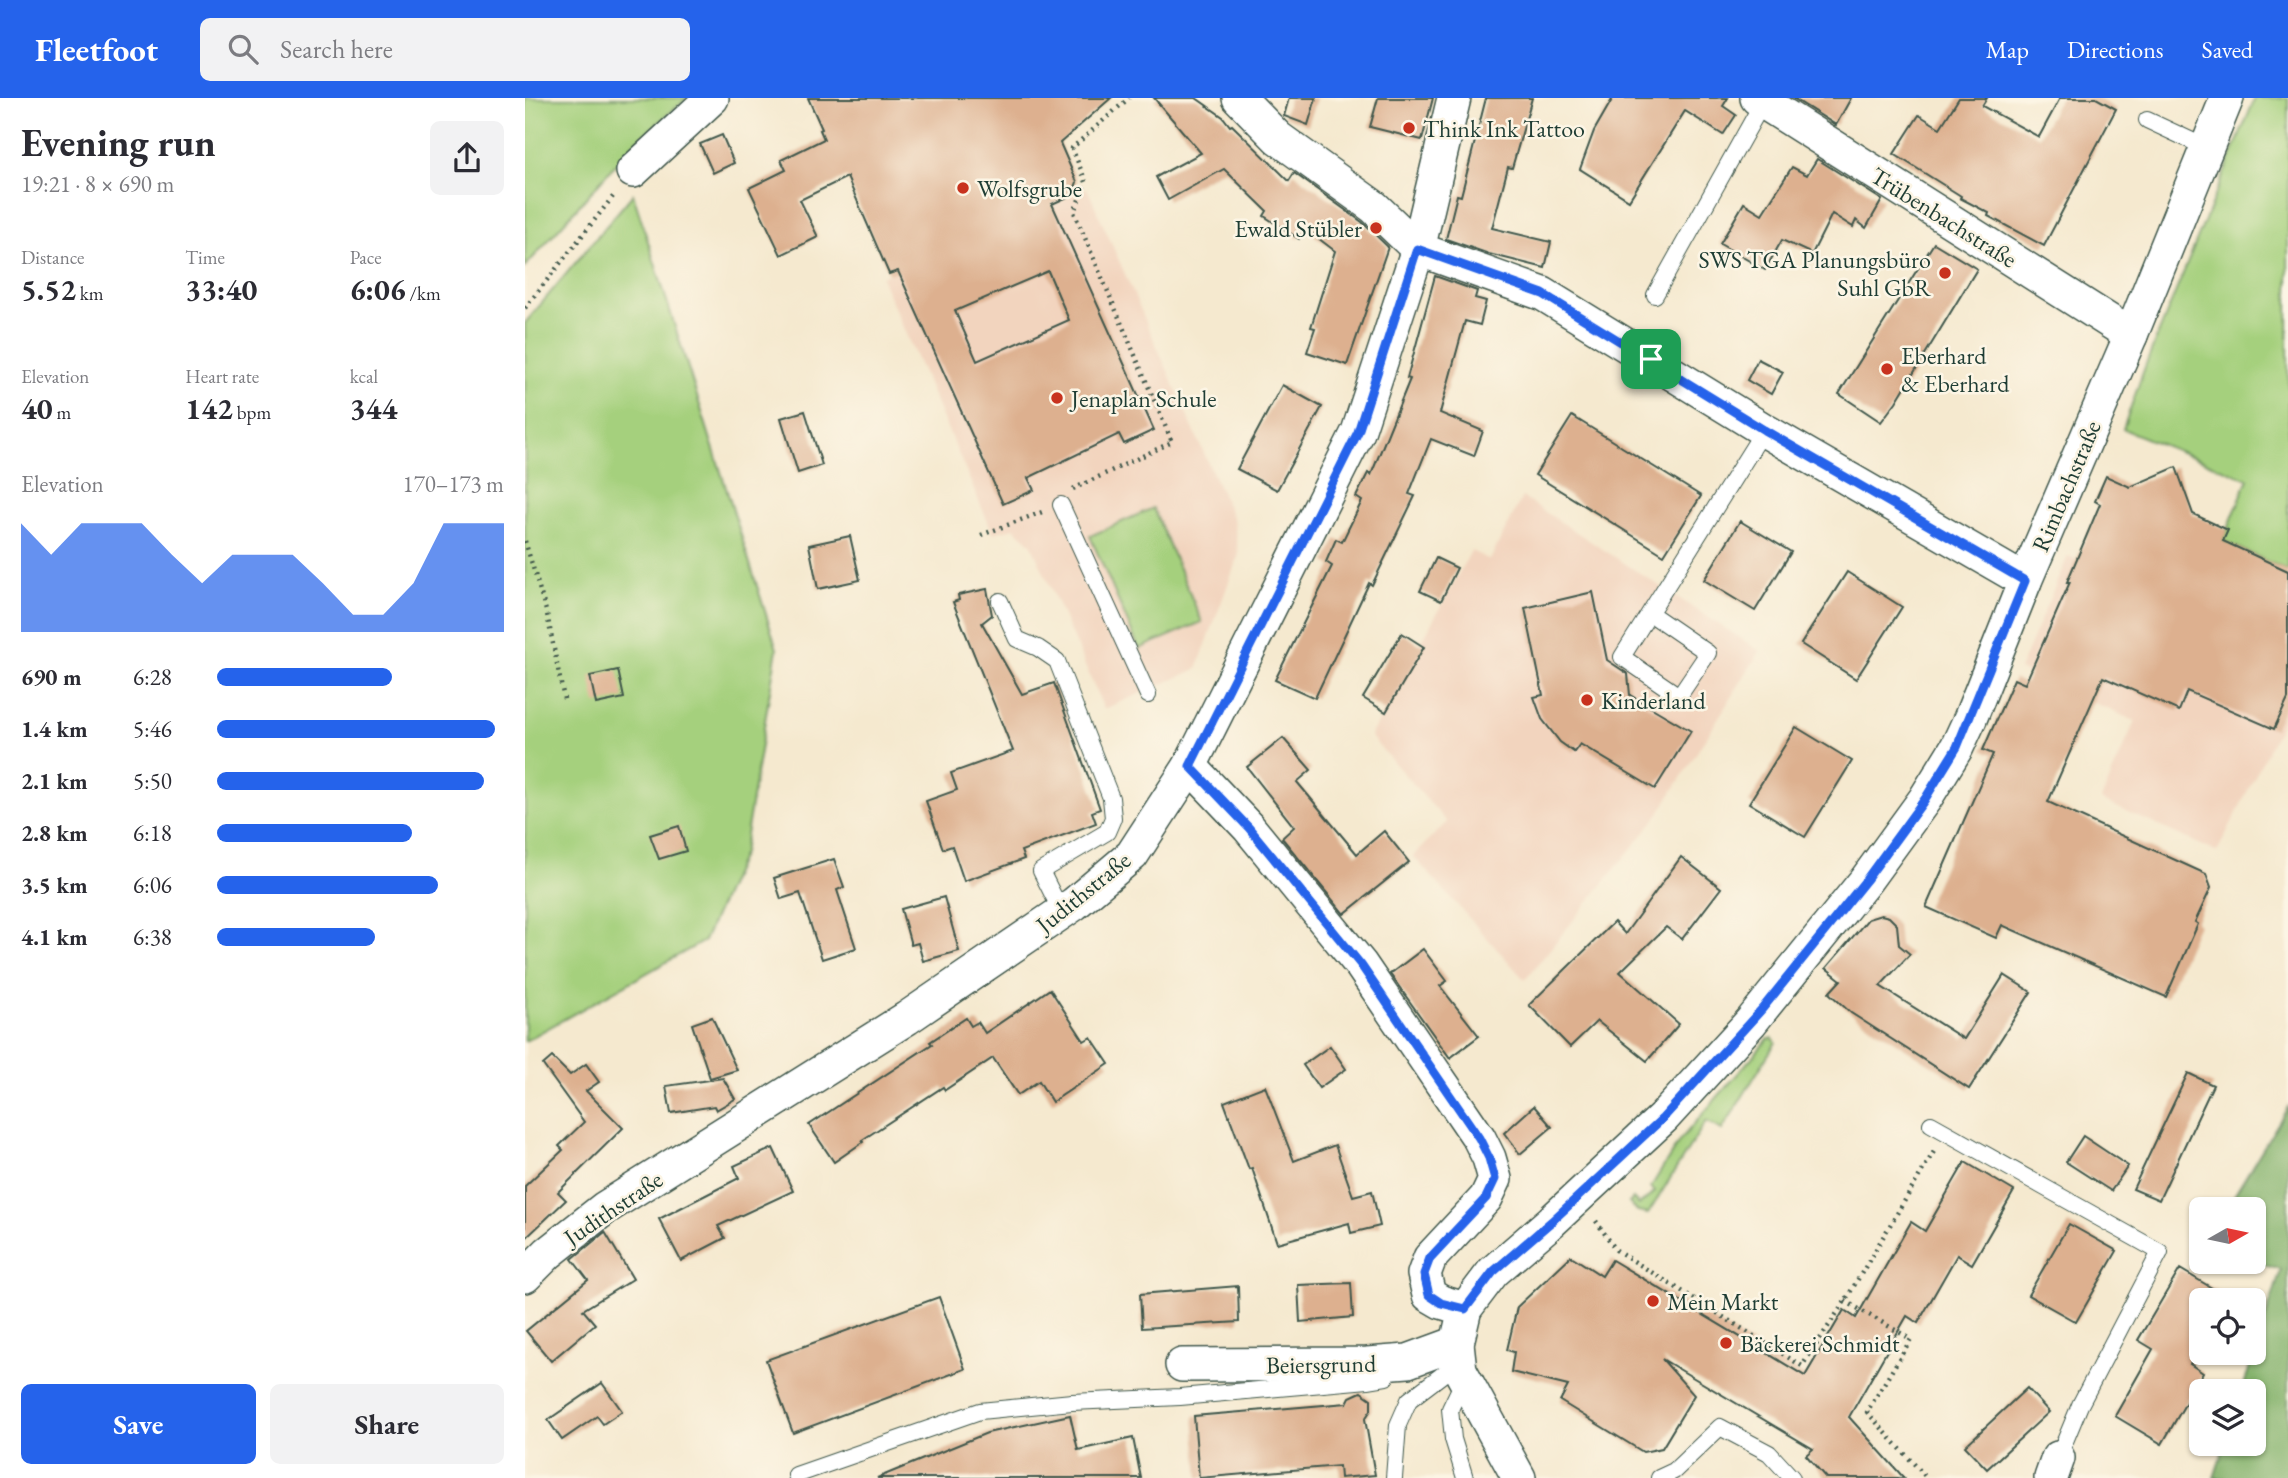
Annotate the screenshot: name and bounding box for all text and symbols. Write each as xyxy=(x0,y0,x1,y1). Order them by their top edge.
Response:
search box xyxy=(200,18,690,81)
text: Fleetfoot xyxy=(35,28,158,71)
icon: search xyxy=(224,30,262,68)
text: Search here xyxy=(280,32,393,66)
text: Map xyxy=(1986,34,2029,65)
text: Directions xyxy=(2067,34,2164,65)
text: Saved xyxy=(2202,34,2253,65)
place label: Think Ink Tattoo xyxy=(1423,113,1585,144)
text: Evening run xyxy=(21,118,216,167)
marker: Think Ink Tattoo xyxy=(1401,120,1417,136)
button: share xyxy=(430,121,504,195)
street label: Trübenbachstraße xyxy=(1865,160,2023,274)
text: 19:21 · 8 × 690 m xyxy=(21,169,174,199)
place label: Wolfsgrube xyxy=(977,173,1082,204)
marker: Wolfsgrube xyxy=(955,180,971,196)
place label: Ewald Stübler xyxy=(1234,213,1362,244)
marker: Ewald Stübler xyxy=(1368,220,1384,236)
place label: SWS TGA Planungsbüro Suhl GbR xyxy=(1698,244,1932,303)
text: Distance xyxy=(21,245,84,270)
text: Time xyxy=(185,245,225,270)
text: Pace xyxy=(350,245,382,270)
marker: SWS TGA Planungsbüro Suhl GbR xyxy=(1937,265,1953,281)
text: 5.52 xyxy=(21,270,76,309)
text: 33:40 xyxy=(185,270,257,309)
text: 6:06 xyxy=(350,270,406,309)
text: km xyxy=(76,281,104,306)
text: /km xyxy=(406,281,441,306)
pin xyxy=(1621,329,1681,389)
icon: arrive xyxy=(1632,340,1670,378)
place label: Eberhard & Eberhard xyxy=(1901,340,2010,399)
marker: Eberhard & Eberhard xyxy=(1879,361,1895,377)
text: Elevation xyxy=(21,364,89,389)
text: Heart rate xyxy=(185,364,259,389)
text: kcal xyxy=(350,364,378,389)
place label: Jenaplan Schule xyxy=(1069,383,1217,414)
text: 40 xyxy=(21,389,53,428)
text: 142 xyxy=(185,389,233,428)
text: 344 xyxy=(350,389,397,428)
marker: Jenaplan Schule xyxy=(1049,390,1065,406)
text: m xyxy=(53,400,71,425)
text: bpm xyxy=(233,400,271,425)
street label: Rimbachstraße xyxy=(2024,416,2108,556)
text: Elevation xyxy=(21,469,104,499)
text: 170–173 m xyxy=(403,469,504,499)
text: 690 m xyxy=(21,662,82,692)
text: 6:28 xyxy=(133,662,172,692)
place label: Kinderland xyxy=(1601,685,1706,716)
marker: Kinderland xyxy=(1579,692,1595,708)
text: 1.4 km xyxy=(21,714,88,744)
text: 5:46 xyxy=(133,714,172,744)
text: 2.1 km xyxy=(21,766,88,796)
text: 5:50 xyxy=(133,766,172,796)
text: 2.8 km xyxy=(21,818,88,848)
text: 6:18 xyxy=(133,818,172,848)
street label: Judithstraße xyxy=(1028,844,1137,941)
text: 3.5 km xyxy=(21,870,88,900)
text: 6:06 xyxy=(133,870,172,900)
text: 4.1 km xyxy=(21,922,88,952)
text: 6:38 xyxy=(133,922,172,952)
street label: Judithstraße xyxy=(556,1164,669,1254)
north arrow xyxy=(2189,1197,2266,1274)
map controls xyxy=(2189,1197,2266,1456)
place label: Mein Markt xyxy=(1667,1286,1779,1317)
button: locate xyxy=(2189,1288,2266,1365)
marker: Mein Markt xyxy=(1645,1293,1661,1309)
place label: Bäckerei Schmidt xyxy=(1740,1328,1900,1359)
marker: Bäckerei Schmidt xyxy=(1718,1335,1734,1351)
street label: Beiersgrund xyxy=(1266,1348,1377,1380)
button: layers xyxy=(2189,1379,2266,1456)
button: Save xyxy=(21,1384,256,1464)
button: Share xyxy=(270,1384,504,1464)

